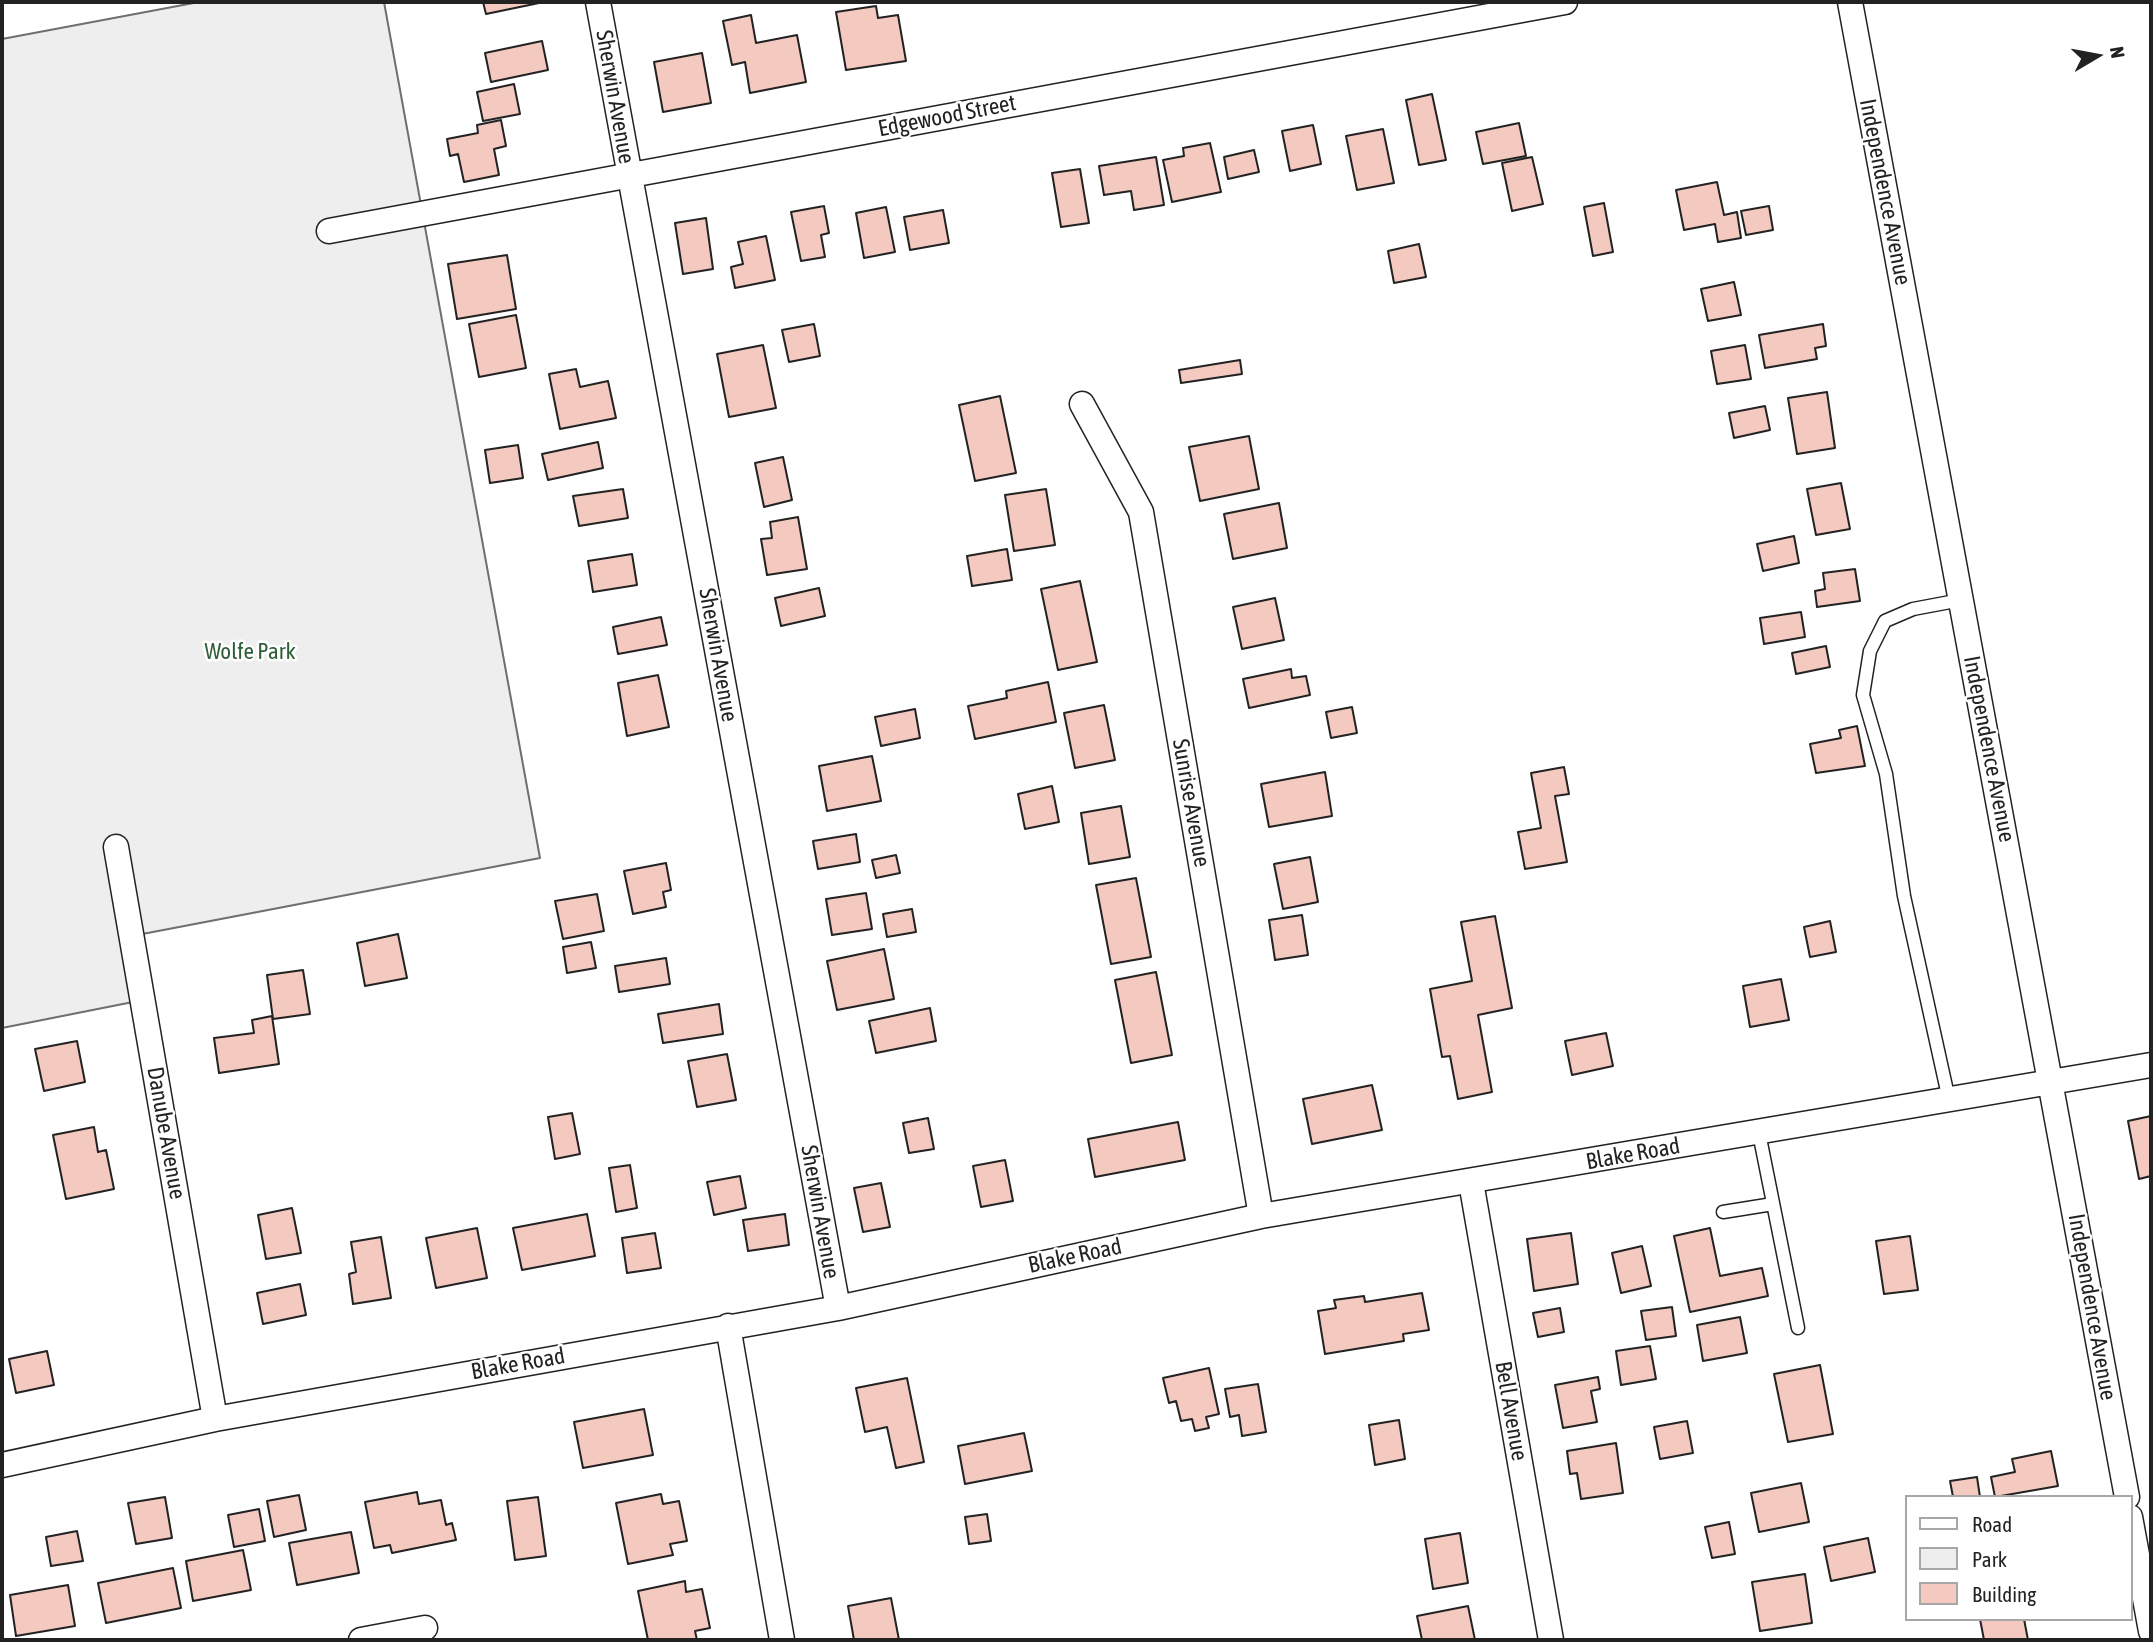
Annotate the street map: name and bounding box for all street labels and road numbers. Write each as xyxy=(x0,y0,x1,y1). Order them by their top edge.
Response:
street label: Sherwin Avenue xyxy=(590,28,640,166)
street label: Edgewood Street xyxy=(876,89,1018,143)
street label: Independence Avenue xyxy=(1853,97,1917,287)
street label: Sherwin Avenue xyxy=(693,586,743,724)
street label: Independence Avenue xyxy=(1957,654,2021,844)
street label: Sunrise Avenue xyxy=(1166,737,1216,869)
street label: Danube Avenue xyxy=(141,1065,191,1201)
street label: Blake Road xyxy=(1584,1132,1682,1176)
street label: Sherwin Avenue xyxy=(795,1143,845,1281)
street label: Independence Avenue xyxy=(2062,1211,2122,1403)
street label: Blake Road xyxy=(1026,1233,1124,1279)
street label: Blake Road xyxy=(469,1342,567,1386)
street label: Bell Avenue xyxy=(1489,1359,1533,1463)

